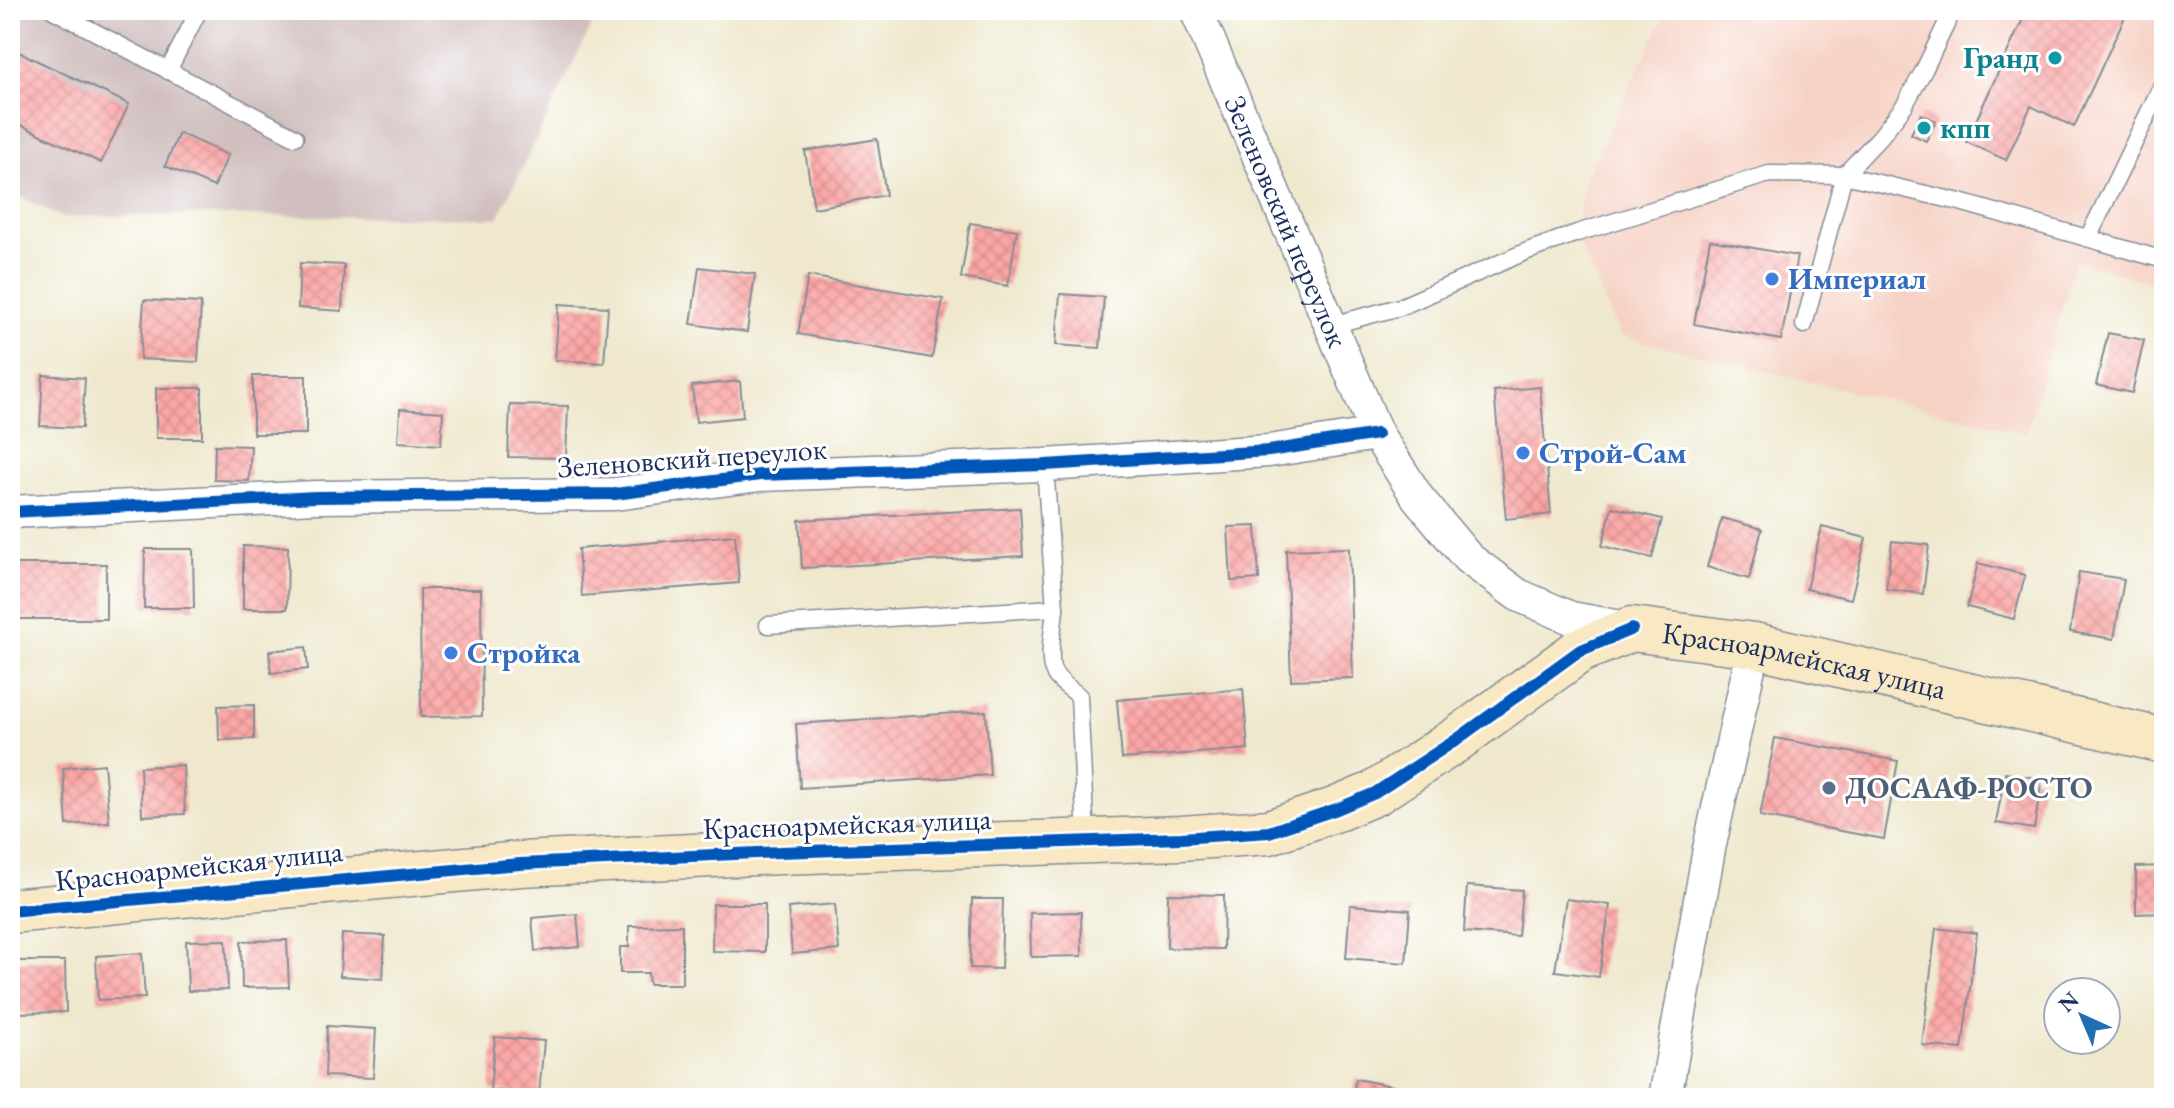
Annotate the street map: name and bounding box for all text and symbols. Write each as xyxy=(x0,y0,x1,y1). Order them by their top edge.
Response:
place label: Гранд xyxy=(1963,38,2039,77)
marker: Гранд xyxy=(2046,49,2064,67)
street label: Зеленовский переулок xyxy=(1216,89,1358,353)
place label: кпп xyxy=(1940,108,1991,147)
marker: кпп xyxy=(1915,119,1933,137)
place label: Империал xyxy=(1788,259,1926,298)
marker: Империал xyxy=(1763,270,1781,288)
street label: Зеленовский переулок xyxy=(556,429,828,486)
place label: Строй-Сам xyxy=(1539,433,1687,472)
marker: Строй-Сам xyxy=(1514,444,1532,462)
street label: Красноармейская улица xyxy=(1660,613,1950,708)
place label: Стройка xyxy=(467,633,581,672)
marker: Стройка xyxy=(442,644,460,662)
place label: ДОСААФ-РОСТО xyxy=(1845,768,2093,807)
marker: ДОСААФ-РОСТО xyxy=(1820,779,1838,797)
street label: Красноармейская улица xyxy=(702,799,992,848)
street label: Красноармейская улица xyxy=(53,831,345,900)
north arrow xyxy=(2042,976,2122,1056)
text: N xyxy=(2052,985,2085,1019)

